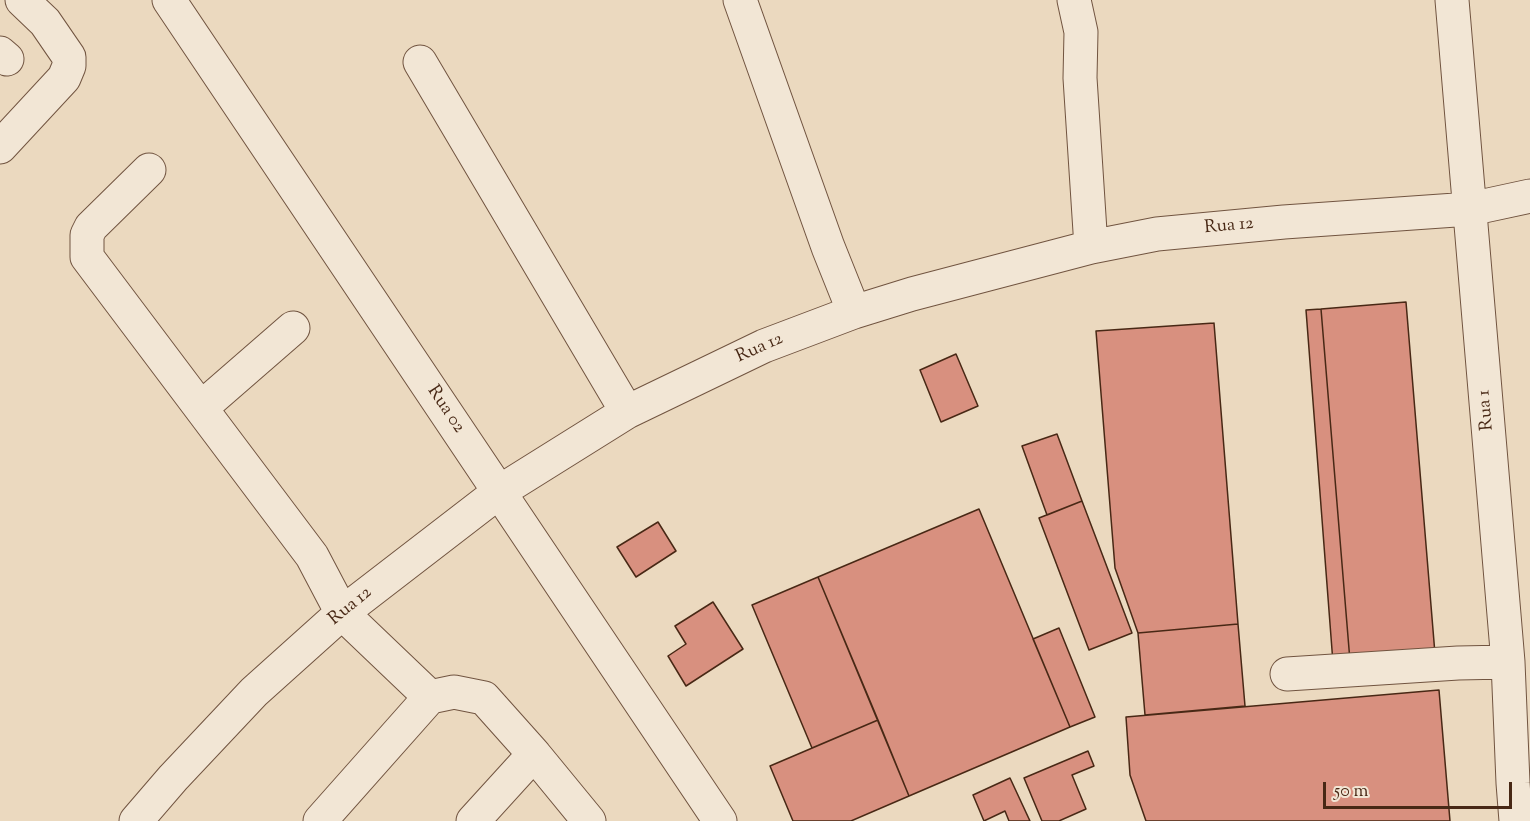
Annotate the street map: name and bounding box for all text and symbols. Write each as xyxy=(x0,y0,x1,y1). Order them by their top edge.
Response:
street label: Rua 12 xyxy=(1203,214,1255,240)
street label: Rua 12 xyxy=(733,329,787,369)
street label: Rua 02 xyxy=(421,382,469,438)
street label: Rua 1 xyxy=(1474,389,1500,431)
street label: Rua 12 xyxy=(325,583,377,631)
scale bar xyxy=(1326,770,1515,808)
text: 50 m xyxy=(1334,779,1368,805)

